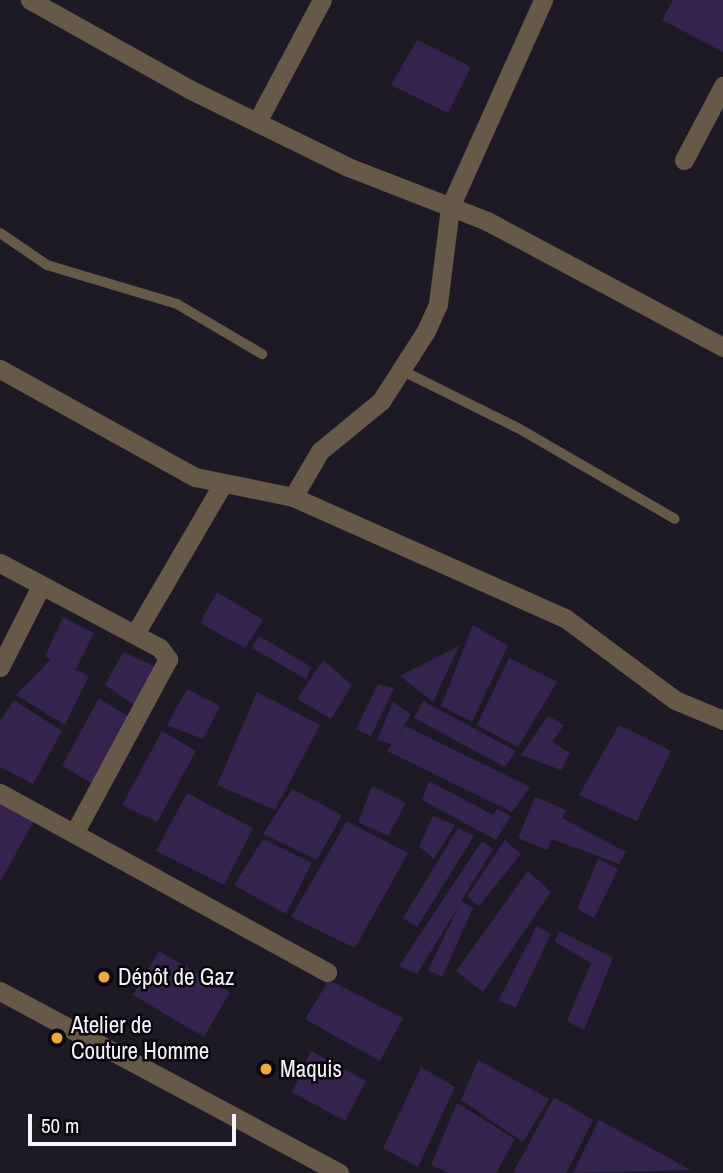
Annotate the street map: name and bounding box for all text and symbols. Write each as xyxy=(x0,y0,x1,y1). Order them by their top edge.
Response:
place label: Dépôt de Gaz xyxy=(118,963,234,991)
marker: Dépôt de Gaz xyxy=(96,969,112,985)
place label: Atelier de Couture Homme xyxy=(71,1011,209,1065)
marker: Atelier de Couture Homme xyxy=(49,1030,65,1046)
place label: Maquis xyxy=(280,1055,342,1083)
marker: Maquis xyxy=(258,1061,274,1077)
scale bar xyxy=(32,1100,240,1144)
text: 50 m xyxy=(41,1111,79,1140)

